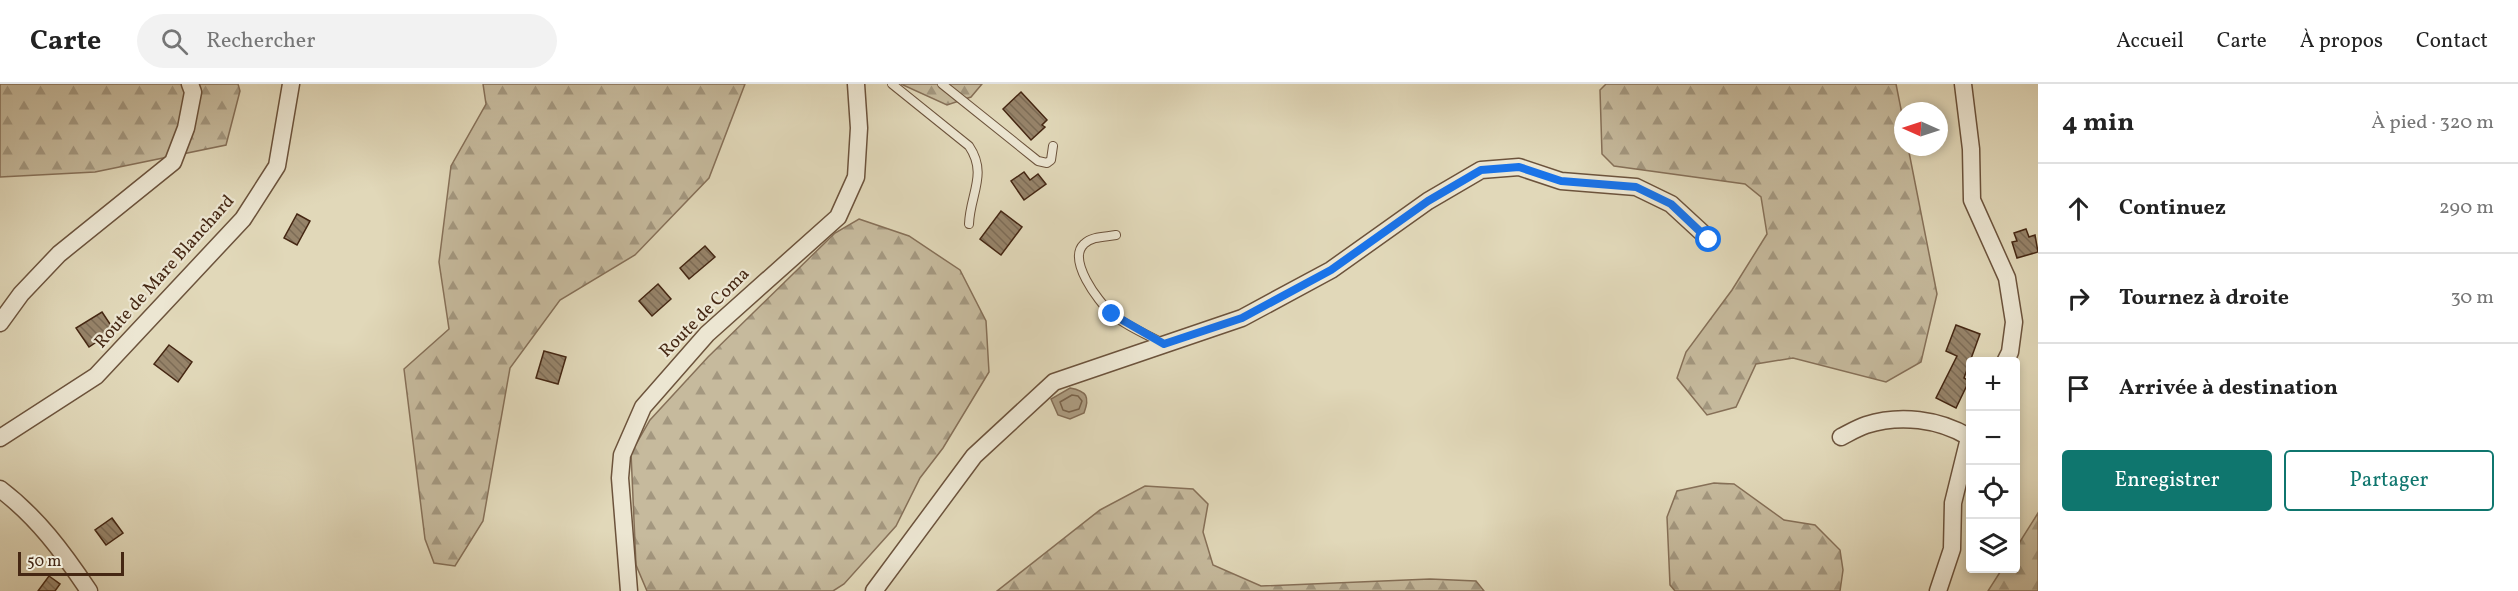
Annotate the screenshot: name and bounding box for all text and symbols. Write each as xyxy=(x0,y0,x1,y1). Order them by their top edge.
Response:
search box xyxy=(137,14,557,68)
text: Carte xyxy=(30,22,101,61)
icon: search xyxy=(158,25,191,58)
text: Rechercher xyxy=(206,26,315,57)
text: Accueil xyxy=(2116,27,2184,56)
text: Carte xyxy=(2217,27,2267,56)
text: À propos xyxy=(2300,27,2383,56)
text: Contact xyxy=(2416,27,2488,56)
north arrow xyxy=(1894,102,1948,156)
text: 4 min xyxy=(2062,105,2134,141)
text: À pied · 320 m xyxy=(2371,109,2494,137)
street label: Route de Mare Blanchard xyxy=(89,190,241,354)
icon: ahead xyxy=(2062,192,2095,225)
text: Continuez xyxy=(2119,193,2226,224)
text: 290 m xyxy=(2439,194,2494,222)
route start xyxy=(1695,226,1721,252)
street label: Route de Coma xyxy=(654,262,756,364)
icon: right xyxy=(2062,282,2095,315)
text: Tournez à droite xyxy=(2119,283,2289,314)
text: 30 m xyxy=(2450,284,2494,312)
route end xyxy=(1098,300,1124,326)
map controls xyxy=(1966,357,2020,573)
button: + xyxy=(1966,357,2020,411)
icon: arrive xyxy=(2062,372,2095,405)
text: Arrivée à destination xyxy=(2119,373,2338,404)
button: − xyxy=(1966,411,2020,465)
button: Enregistrer xyxy=(2062,450,2272,511)
button: Partager xyxy=(2284,450,2494,511)
button: locate xyxy=(1966,465,2020,519)
button: layers xyxy=(1966,519,2020,573)
scale bar xyxy=(18,549,124,576)
text: 50 m xyxy=(27,551,61,573)

